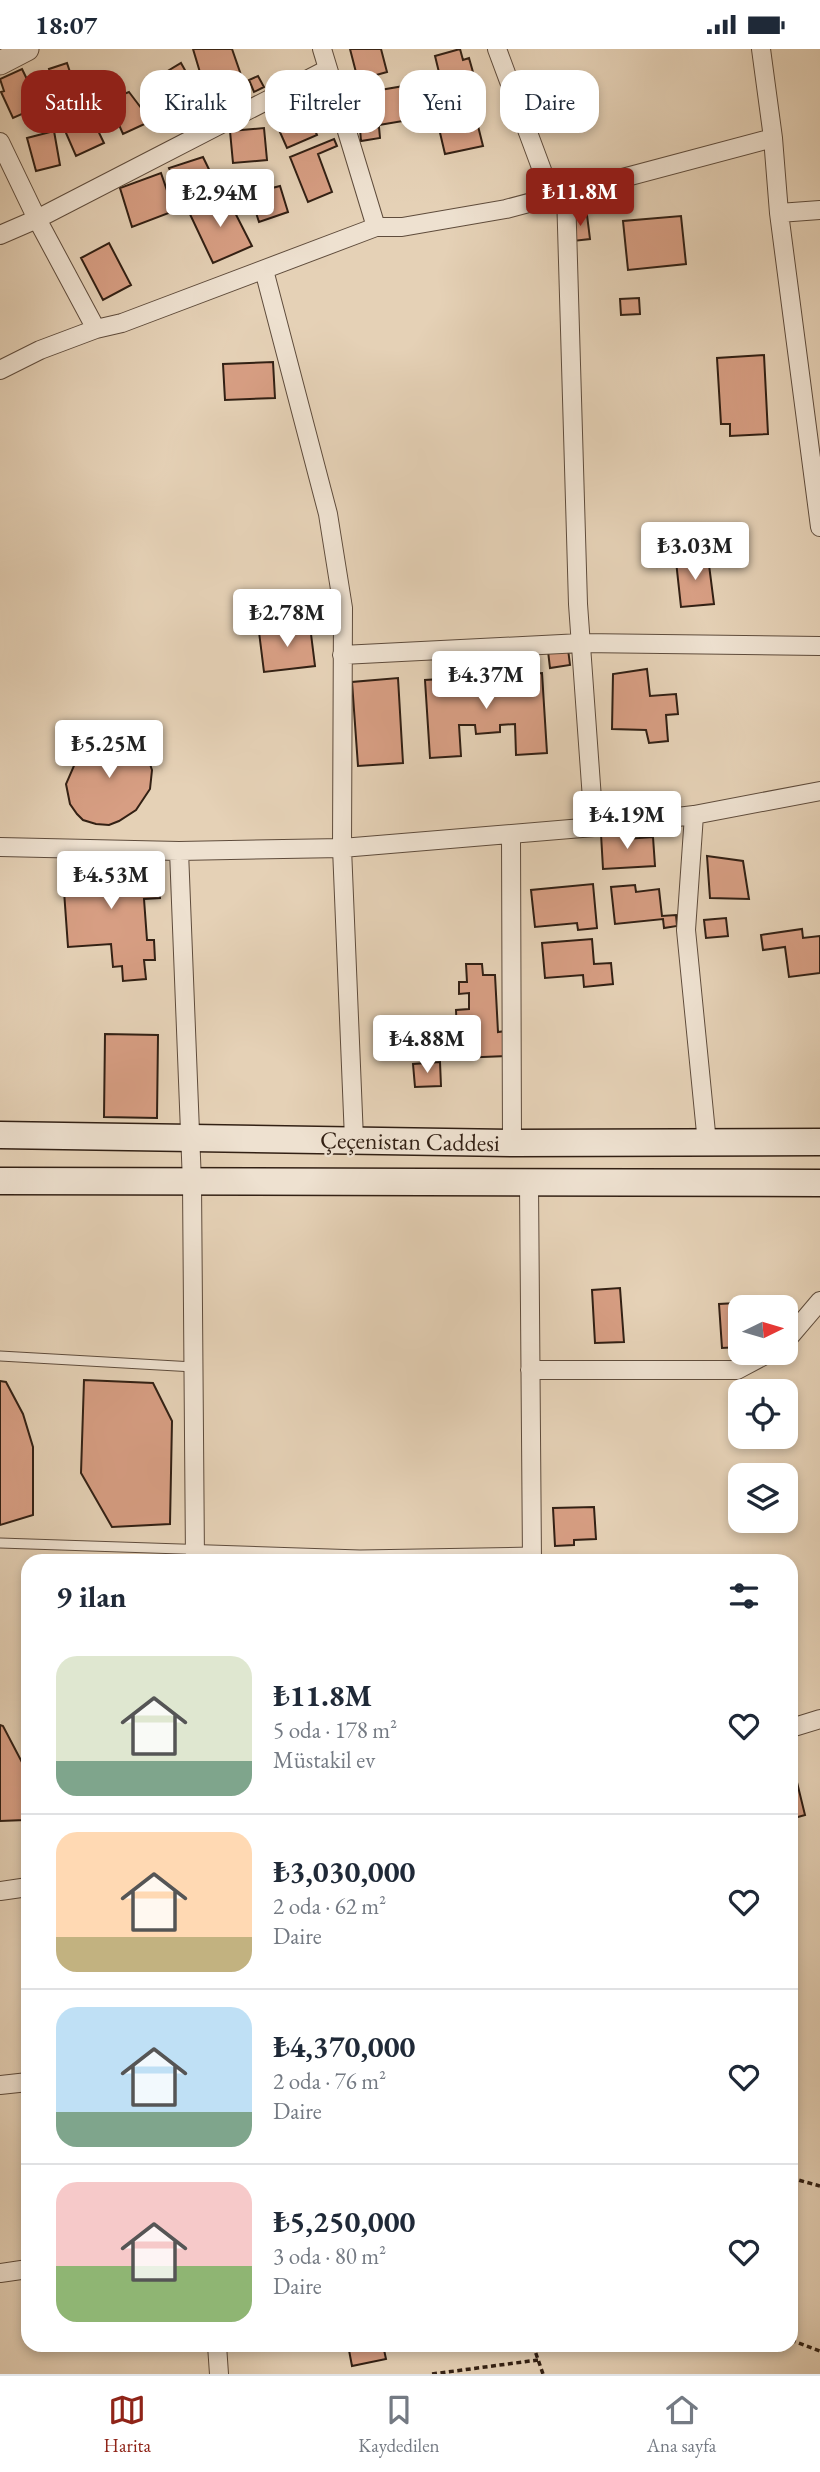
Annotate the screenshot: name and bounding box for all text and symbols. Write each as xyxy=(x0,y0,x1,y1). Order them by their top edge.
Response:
text: 18:07 xyxy=(35,8,97,42)
chip: Satılık xyxy=(21,70,126,133)
chip: Kiralık xyxy=(140,70,251,133)
chip: Filtreler xyxy=(265,70,385,133)
chip: Yeni xyxy=(399,70,486,133)
chip: Daire xyxy=(500,70,599,133)
pin: ₺2.94M xyxy=(163,169,277,229)
pin: ₺11.8M xyxy=(523,169,637,228)
text: ₺11.8M xyxy=(542,176,618,206)
text: ₺2.94M xyxy=(182,177,258,207)
pin: ₺3.03M xyxy=(638,523,752,582)
text: ₺3.03M xyxy=(657,530,733,560)
pin: ₺2.78M xyxy=(230,589,344,649)
text: ₺2.78M xyxy=(249,597,325,627)
pin: ₺4.37M xyxy=(429,651,543,711)
text: ₺4.37M xyxy=(448,659,524,689)
pin: ₺5.25M xyxy=(52,721,166,780)
text: ₺5.25M xyxy=(71,728,147,758)
pin: ₺4.19M xyxy=(570,791,684,851)
text: ₺4.19M xyxy=(589,799,665,829)
pin: ₺4.53M xyxy=(54,851,168,911)
text: ₺4.53M xyxy=(73,859,149,889)
pin: ₺4.88M xyxy=(370,1016,484,1075)
text: ₺4.88M xyxy=(389,1023,465,1053)
street label: Çeçenistan Caddesi xyxy=(320,1124,500,1158)
north arrow xyxy=(728,1295,798,1365)
map controls xyxy=(728,1295,798,1533)
button: locate xyxy=(728,1379,798,1449)
button: layers xyxy=(728,1463,798,1533)
text: 9 ilan xyxy=(56,1577,127,1616)
icon: filters xyxy=(725,1577,763,1615)
text: ₺11.8M xyxy=(273,1676,372,1715)
icon: home xyxy=(112,1684,196,1768)
icon: heart xyxy=(725,1707,763,1745)
text: 5 oda · 178 m² xyxy=(273,1715,397,1745)
text: Müstakil ev xyxy=(273,1745,375,1775)
text: ₺3,030,000 xyxy=(273,1852,415,1891)
icon: home xyxy=(112,1860,196,1944)
icon: heart xyxy=(725,1883,763,1921)
text: 2 oda · 62 m² xyxy=(273,1891,386,1921)
text: Daire xyxy=(273,1921,322,1951)
text: ₺4,370,000 xyxy=(273,2027,415,2066)
icon: home xyxy=(112,2035,196,2119)
icon: heart xyxy=(725,2058,763,2096)
text: 2 oda · 76 m² xyxy=(273,2066,386,2096)
text: Daire xyxy=(273,2096,322,2126)
text: ₺5,250,000 xyxy=(273,2202,415,2241)
icon: home xyxy=(112,2210,196,2294)
icon: heart xyxy=(725,2233,763,2271)
text: 3 oda · 80 m² xyxy=(273,2241,386,2271)
text: Daire xyxy=(273,2271,322,2301)
tab: Harita xyxy=(104,2391,151,2458)
tab: Kaydedilen xyxy=(358,2391,440,2458)
tab: Ana sayfa xyxy=(647,2391,716,2458)

